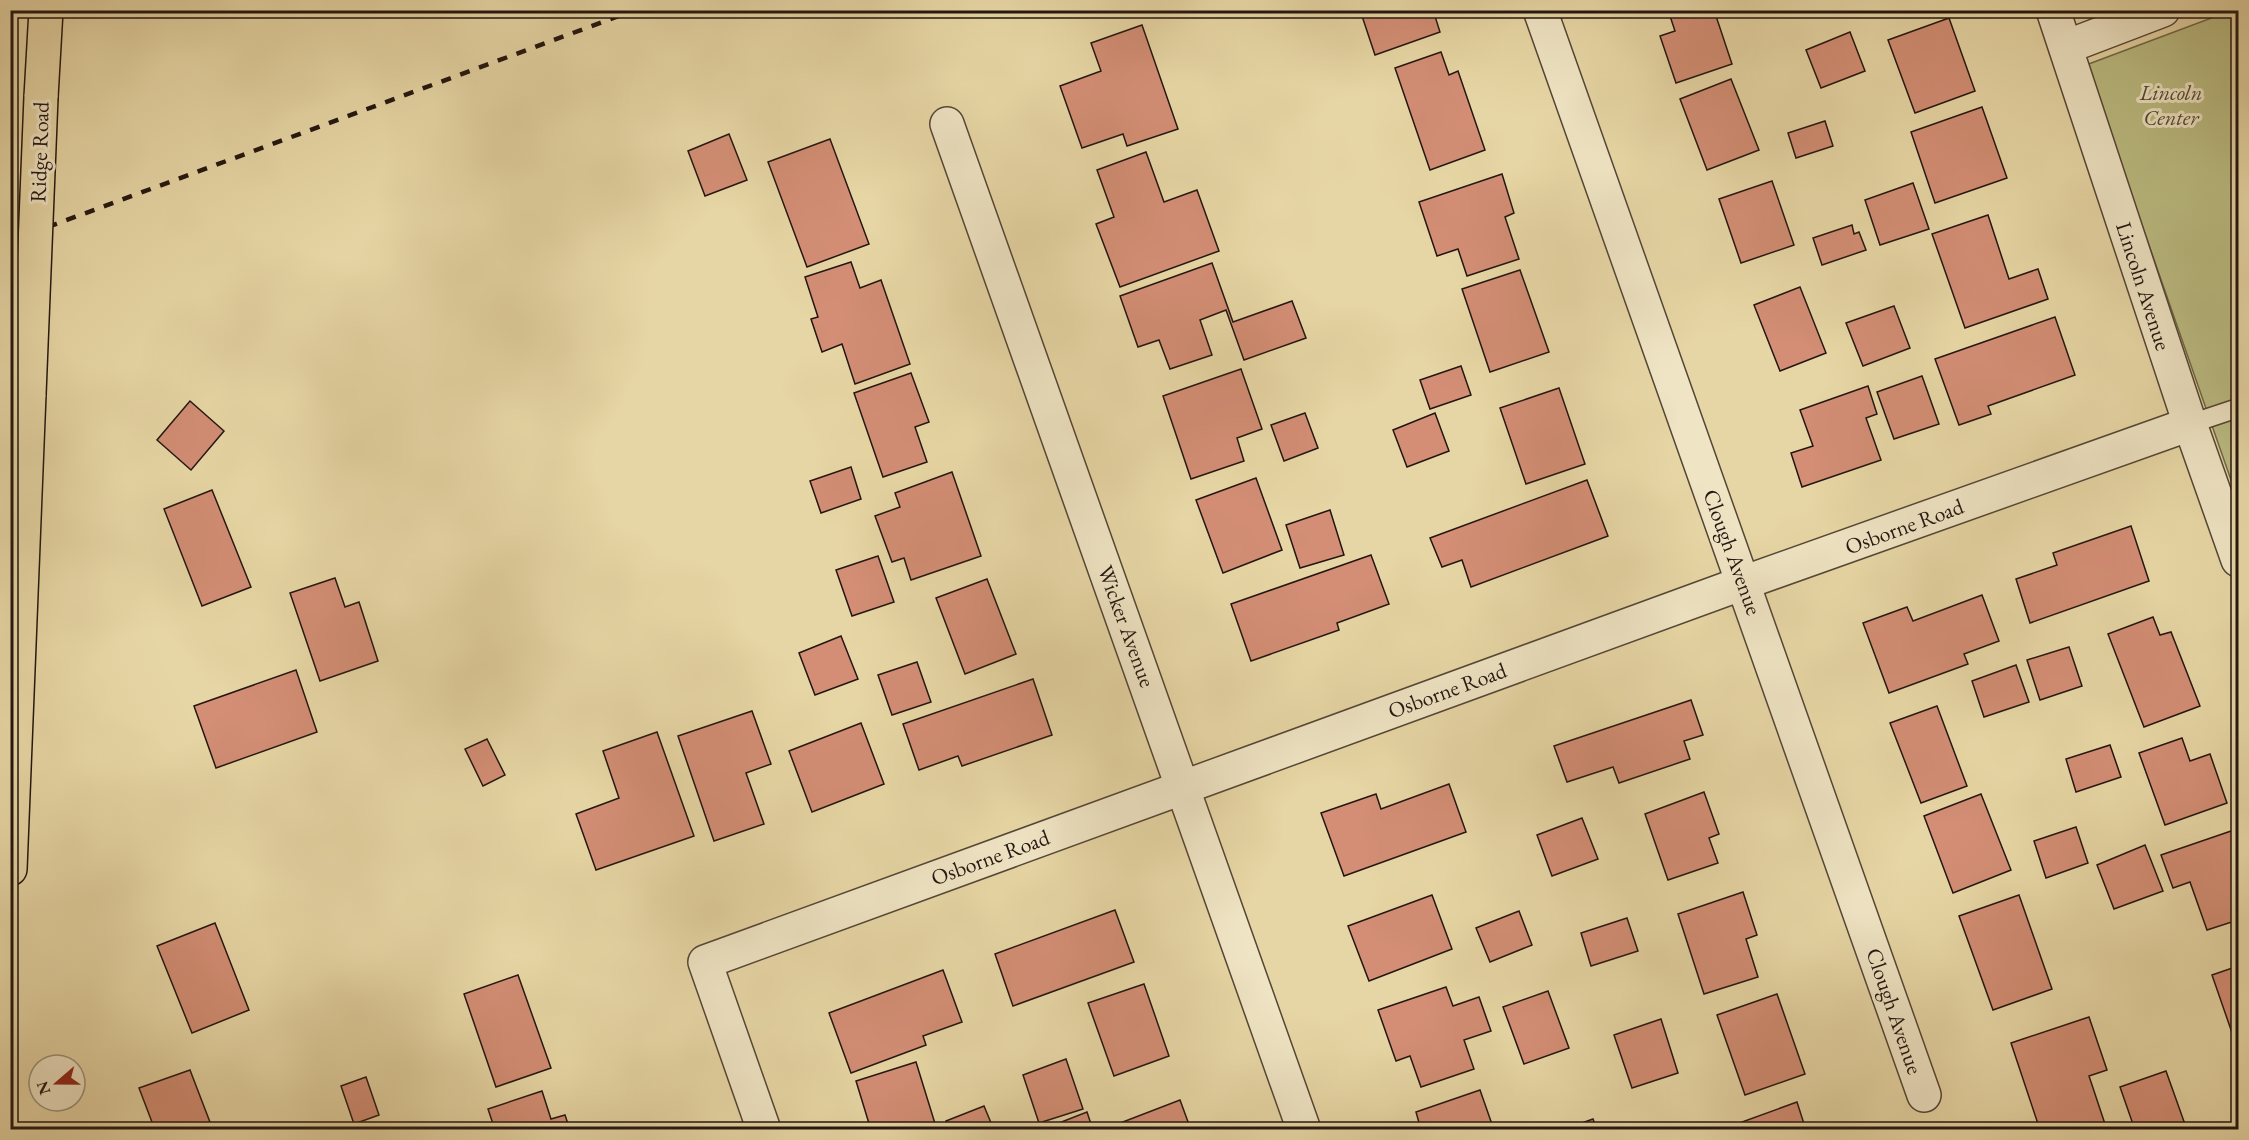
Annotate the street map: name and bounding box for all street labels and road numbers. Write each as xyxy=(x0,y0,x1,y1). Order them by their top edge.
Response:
street label: Ridge Road xyxy=(23,100,56,203)
street label: Lincoln Avenue xyxy=(2109,218,2178,354)
street label: Clough Avenue xyxy=(1696,485,1769,619)
street label: Osborne Road xyxy=(1841,491,1968,561)
street label: Wicker Avenue xyxy=(1091,561,1162,692)
street label: Osborne Road xyxy=(1384,655,1511,725)
street label: Osborne Road xyxy=(927,822,1054,892)
street label: Clough Avenue xyxy=(1859,944,1930,1079)

